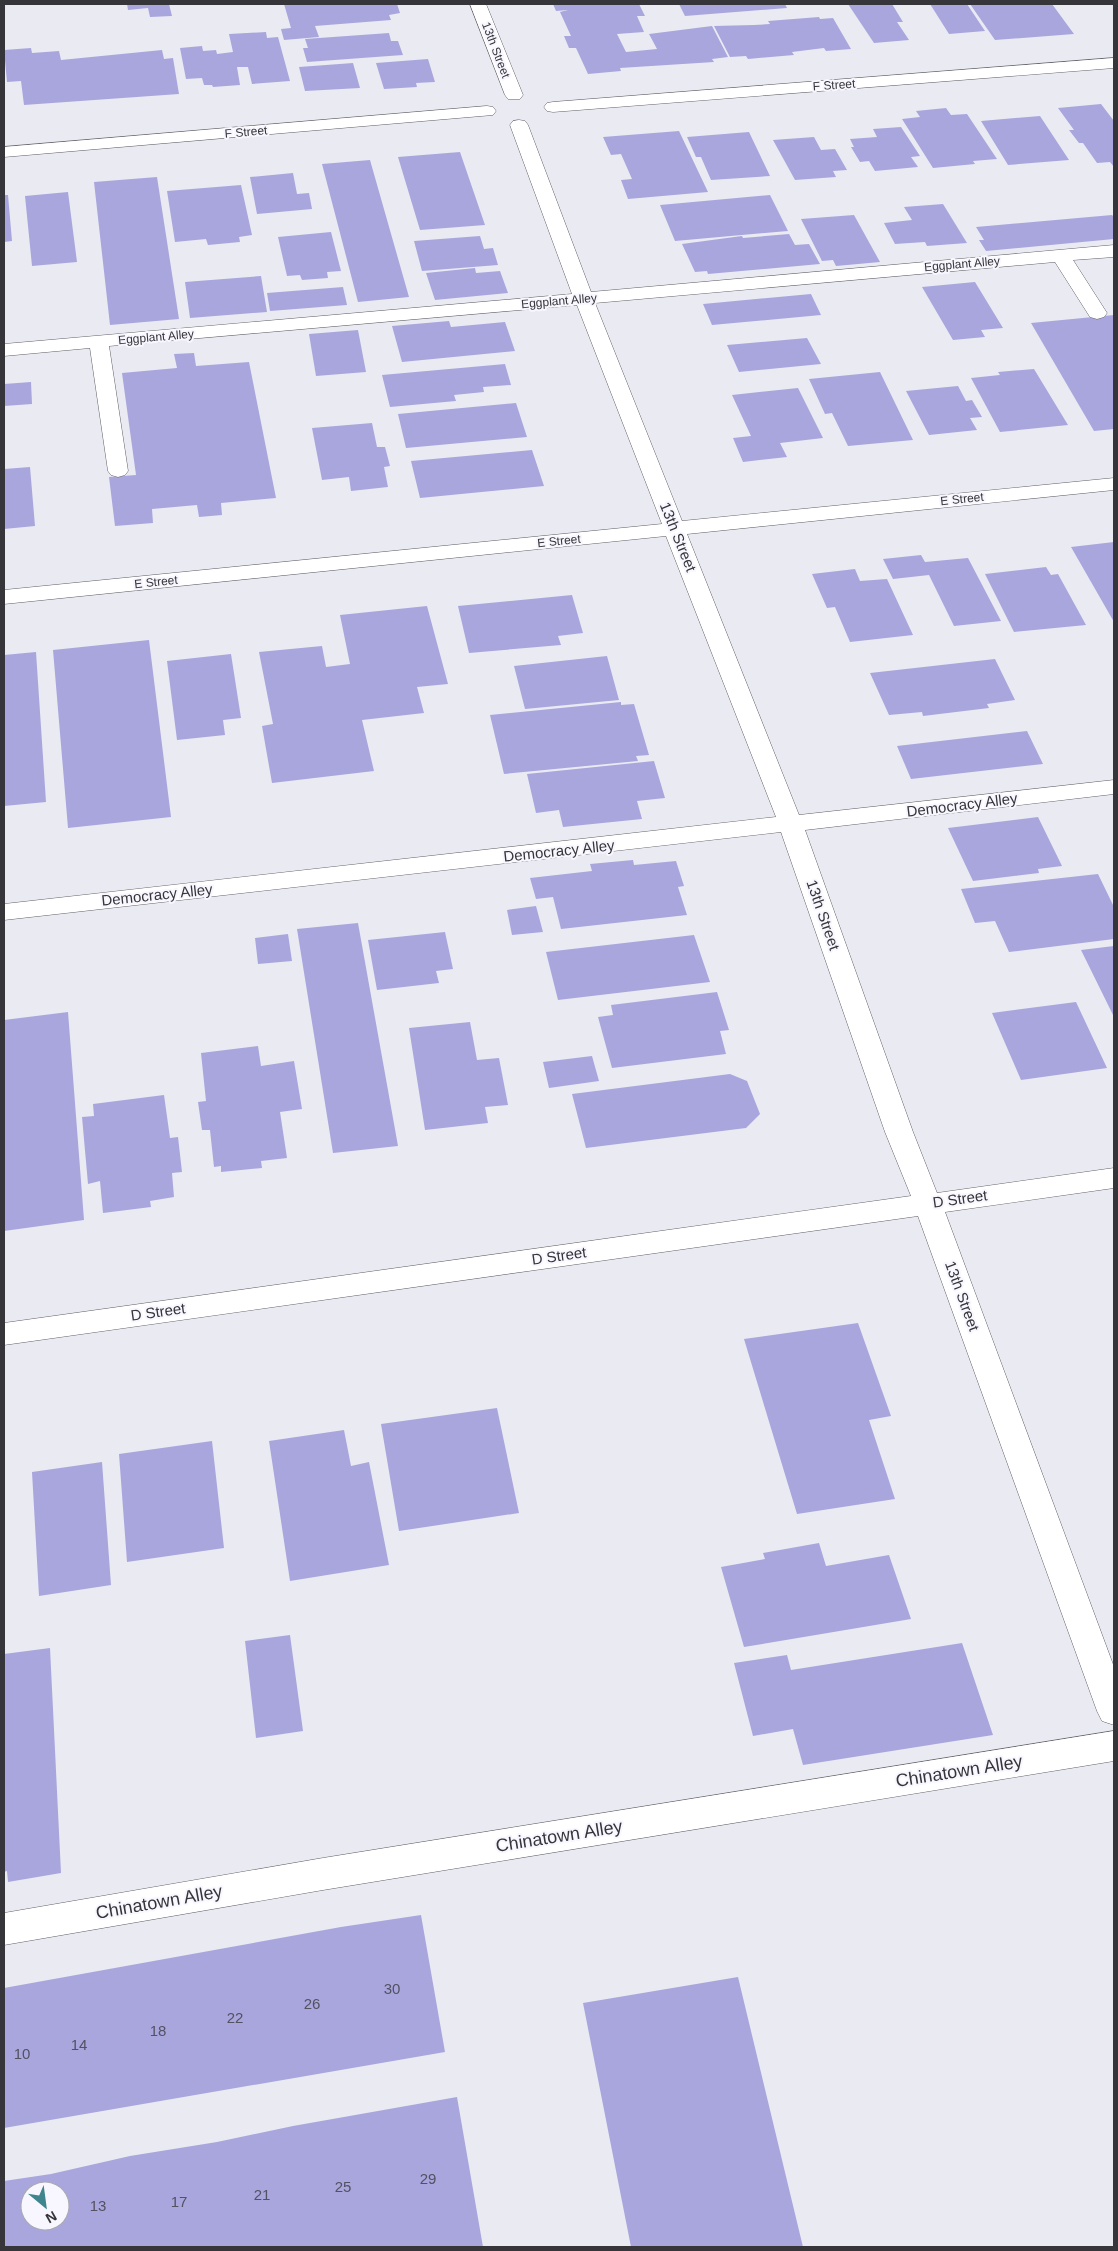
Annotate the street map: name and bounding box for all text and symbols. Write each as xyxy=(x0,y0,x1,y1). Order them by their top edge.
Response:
street label: 13th Street xyxy=(479,20,513,81)
street label: F Street xyxy=(812,76,856,93)
street label: F Street xyxy=(224,123,269,141)
street label: Eggplant Alley xyxy=(924,254,1000,274)
street label: Eggplant Alley xyxy=(521,291,597,311)
street label: Eggplant Alley xyxy=(118,327,194,347)
street label: E Street xyxy=(940,490,985,508)
street label: 13th Street xyxy=(657,500,700,575)
street label: E Street xyxy=(537,532,582,550)
street label: E Street xyxy=(134,573,179,591)
street label: Democracy Alley xyxy=(905,789,1019,820)
street label: Democracy Alley xyxy=(503,836,616,865)
street label: 13th Street xyxy=(803,877,844,953)
street label: Democracy Alley xyxy=(101,880,214,909)
street label: D Street xyxy=(931,1186,989,1211)
street label: D Street xyxy=(530,1243,588,1268)
street label: 13th Street xyxy=(942,1258,983,1334)
street label: D Street xyxy=(129,1299,187,1324)
street label: Chinatown Alley xyxy=(894,1751,1024,1791)
street label: Chinatown Alley xyxy=(494,1816,624,1856)
street label: Chinatown Alley xyxy=(94,1881,224,1923)
house number: 30 xyxy=(384,1980,400,1997)
house number: 26 xyxy=(304,1995,320,2012)
house number: 22 xyxy=(227,2009,243,2026)
house number: 18 xyxy=(150,2022,166,2039)
house number: 14 xyxy=(71,2036,87,2053)
house number: 10 xyxy=(14,2045,30,2062)
house number: 29 xyxy=(420,2170,436,2187)
house number: 25 xyxy=(335,2178,351,2195)
north arrow xyxy=(20,2181,70,2231)
house number: 21 xyxy=(254,2186,270,2203)
house number: 17 xyxy=(171,2193,187,2210)
house number: 13 xyxy=(90,2197,106,2214)
text: N xyxy=(43,2208,60,2227)

